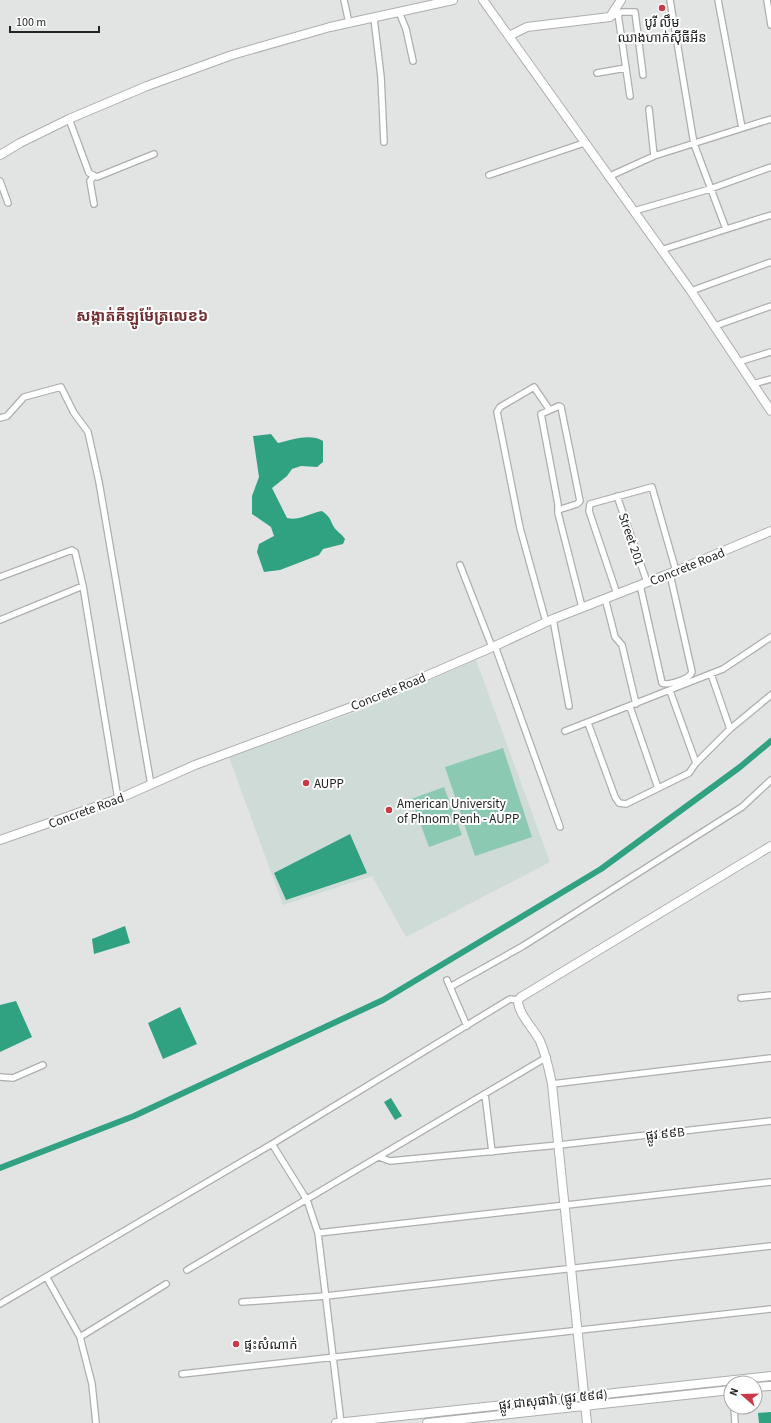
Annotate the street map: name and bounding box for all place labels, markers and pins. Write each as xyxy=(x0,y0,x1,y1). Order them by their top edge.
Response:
marker: បូរី លឹម ឈាងហាក់សុីធីអីន xyxy=(657,3,667,13)
place label: បូរី លឹម ឈាងហាក់សុីធីអីន xyxy=(617,14,707,47)
place label: AUPP xyxy=(314,775,344,793)
marker: AUPP xyxy=(301,778,311,788)
place label: American University of Phnom Penh - AUPP xyxy=(397,795,519,828)
marker: American University of Phnom Penh - AUPP xyxy=(384,805,394,815)
place label: ផ្ទះសំណាក់ xyxy=(244,1336,297,1354)
marker: ផ្ទះសំណាក់ xyxy=(231,1339,241,1349)

